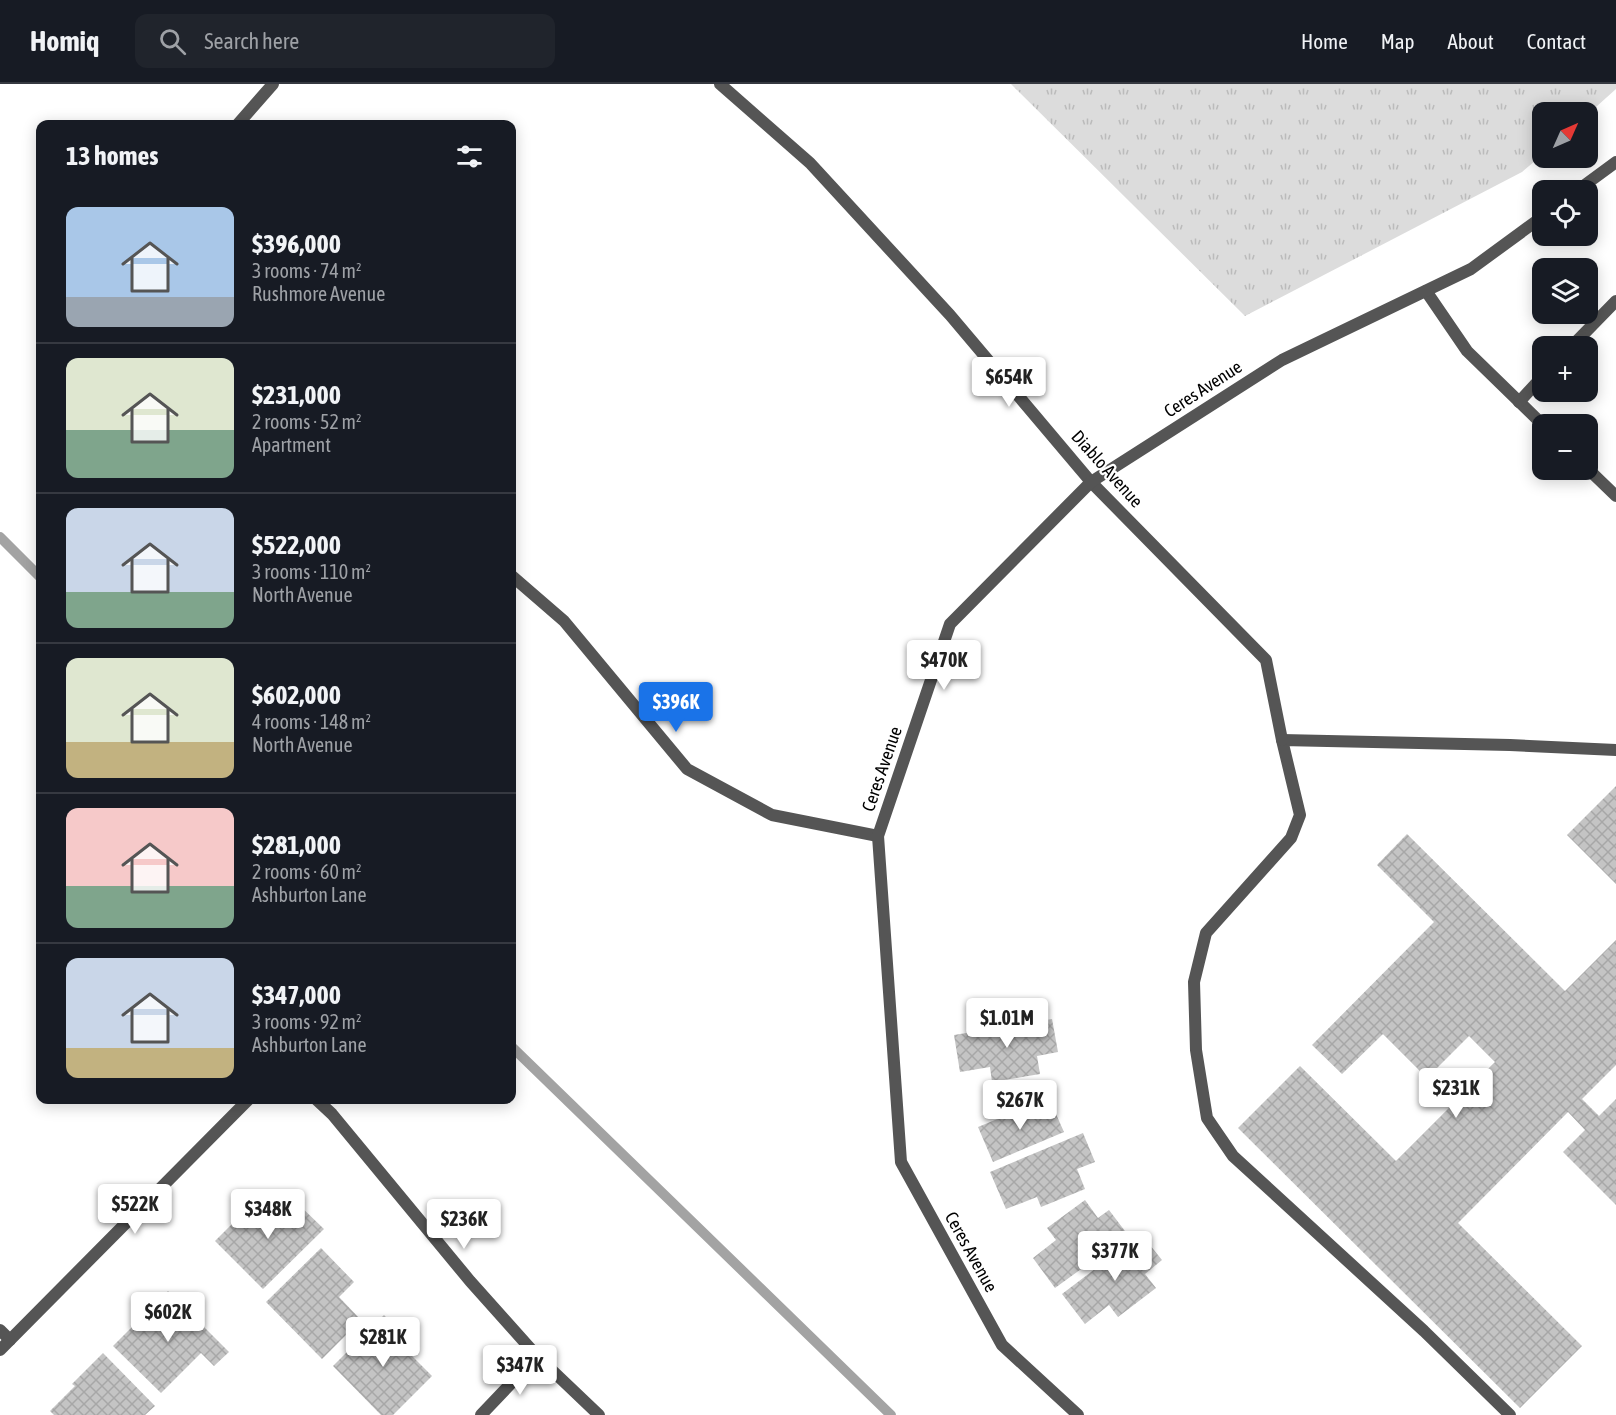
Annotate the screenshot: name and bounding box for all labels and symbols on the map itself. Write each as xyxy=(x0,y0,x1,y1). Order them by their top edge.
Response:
north arrow xyxy=(1532,102,1598,168)
street label: Ceres Avenue xyxy=(1160,356,1246,421)
pin: $654K xyxy=(967,357,1051,408)
street label: Diablo Avenue xyxy=(1067,426,1147,512)
pin: $470K xyxy=(902,640,986,691)
pin: $396K xyxy=(634,682,718,733)
street label: Ceres Avenue xyxy=(857,724,906,814)
pin: $1.01M xyxy=(958,998,1056,1049)
pin: $231K xyxy=(1414,1068,1498,1119)
pin: $267K xyxy=(978,1080,1062,1131)
pin: $522K xyxy=(93,1184,177,1235)
pin: $348K xyxy=(226,1189,310,1240)
pin: $236K xyxy=(422,1199,506,1250)
street label: Ceres Avenue xyxy=(941,1208,1002,1296)
pin: $377K xyxy=(1073,1231,1157,1282)
pin: $602K xyxy=(126,1292,210,1343)
pin: $281K xyxy=(341,1317,425,1368)
pin: $347K xyxy=(478,1345,562,1396)

